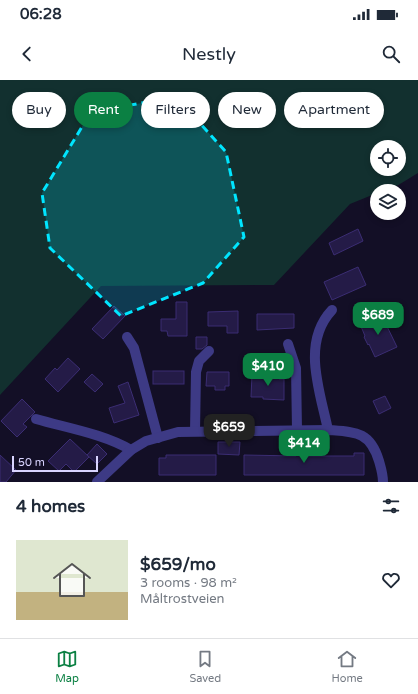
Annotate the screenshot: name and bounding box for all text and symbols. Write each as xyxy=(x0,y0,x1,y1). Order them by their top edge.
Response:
text: 06:28 xyxy=(20,5,62,23)
icon: back xyxy=(16,43,38,65)
text: Nestly xyxy=(182,43,236,65)
icon: search xyxy=(380,43,402,65)
chip: Buy xyxy=(12,92,66,128)
chip: Rent xyxy=(74,92,133,128)
chip: Filters xyxy=(141,92,210,128)
chip: New xyxy=(218,92,276,128)
chip: Apartment xyxy=(284,92,384,128)
map controls xyxy=(370,140,406,220)
button: locate xyxy=(370,140,406,176)
button: layers xyxy=(370,184,406,220)
pin: $689 xyxy=(354,302,402,336)
text: $689 xyxy=(362,307,394,323)
pin: $410 xyxy=(244,353,292,387)
text: $410 xyxy=(252,358,284,374)
pin: $659 xyxy=(205,414,253,448)
text: $659 xyxy=(213,419,245,435)
pin: $414 xyxy=(280,430,328,464)
text: $414 xyxy=(288,435,320,451)
scale bar xyxy=(12,454,98,473)
text: 50 m xyxy=(18,456,45,469)
icon: filters xyxy=(380,495,402,517)
text: 4 homes xyxy=(16,496,85,517)
text: $659/mo xyxy=(140,554,216,575)
icon: home xyxy=(48,556,96,604)
icon: heart xyxy=(380,569,402,591)
text: 3 rooms · 98 m² xyxy=(140,575,237,591)
text: Måltrostveien xyxy=(140,591,225,607)
tab: Map xyxy=(55,648,79,685)
tab: Saved xyxy=(189,648,221,685)
tab: Home xyxy=(332,648,363,685)

